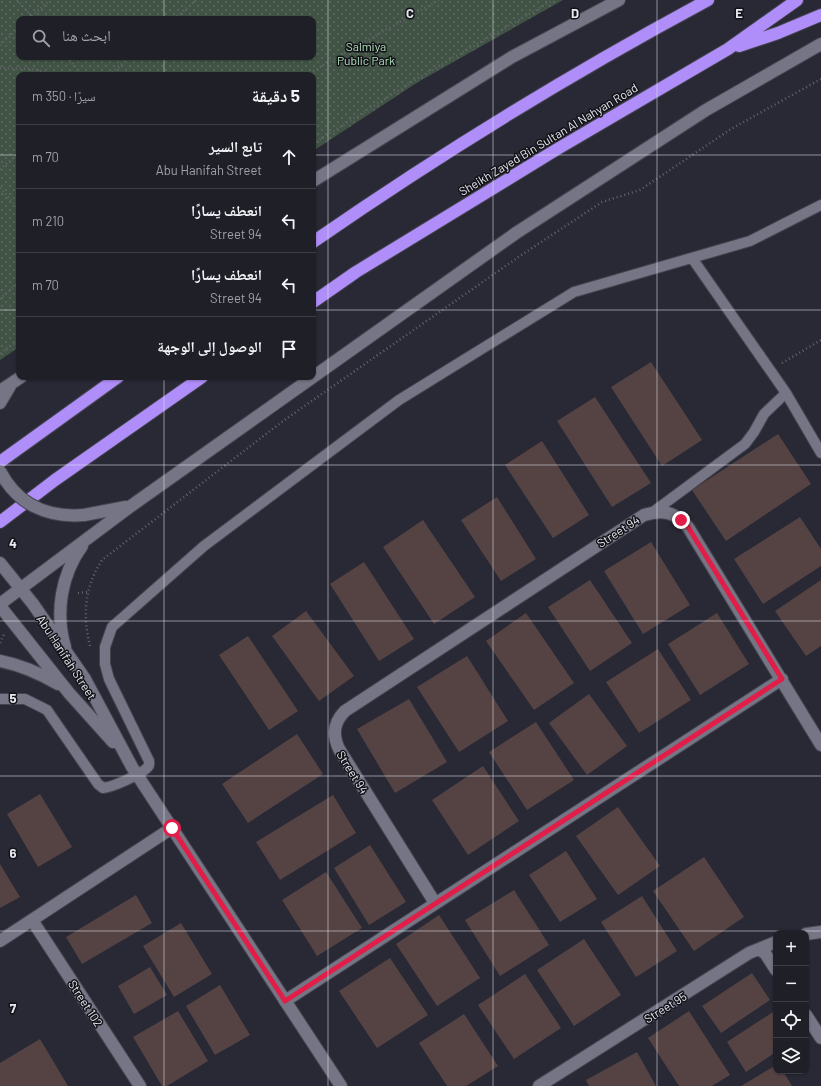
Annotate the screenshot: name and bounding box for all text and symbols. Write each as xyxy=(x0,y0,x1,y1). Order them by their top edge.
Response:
text: C xyxy=(406,5,414,21)
text: D xyxy=(571,5,579,21)
text: E xyxy=(735,5,743,21)
search box xyxy=(16,16,316,60)
text: ابحث هنا xyxy=(62,26,111,44)
icon: search xyxy=(30,27,52,49)
park label: Salmiya Public Park xyxy=(337,39,395,67)
street label: Sheikh Zayed Bin Sultan Al Nahyan Road xyxy=(456,80,640,198)
text: 5 دقيقة xyxy=(252,85,300,105)
text: سيرًا · 350 m xyxy=(32,88,96,104)
text: تابع السير xyxy=(209,137,262,155)
icon: ahead xyxy=(278,146,300,168)
text: 70 m xyxy=(32,149,59,165)
text: Abu Hanifah Street xyxy=(156,162,262,178)
text: انعطف يسارًا xyxy=(191,201,262,219)
icon: left xyxy=(278,210,300,232)
text: 210 m xyxy=(32,213,64,229)
text: Street 94 xyxy=(210,226,262,242)
text: انعطف يسارًا xyxy=(191,265,262,283)
icon: left xyxy=(278,274,300,296)
text: 70 m xyxy=(32,277,59,293)
text: Street 94 xyxy=(210,290,262,306)
text: الوصول إلى الوجهة xyxy=(157,337,262,355)
icon: arrive xyxy=(278,338,300,360)
route end xyxy=(672,511,690,529)
street label: Street 94 xyxy=(594,512,642,550)
text: 4 xyxy=(9,535,17,551)
street label: Abu Hanifah Street xyxy=(34,612,100,702)
text: 5 xyxy=(9,690,17,706)
street label: Street 94 xyxy=(334,748,372,796)
route start xyxy=(163,819,181,837)
text: 6 xyxy=(10,845,17,861)
map controls xyxy=(773,930,809,1074)
button: + xyxy=(773,930,809,966)
button: − xyxy=(773,966,809,1002)
street label: Street 102 xyxy=(66,977,106,1029)
street label: Street 95 xyxy=(641,988,689,1026)
text: 7 xyxy=(10,1000,17,1016)
button: locate xyxy=(773,1002,809,1038)
button: layers xyxy=(773,1038,809,1074)

